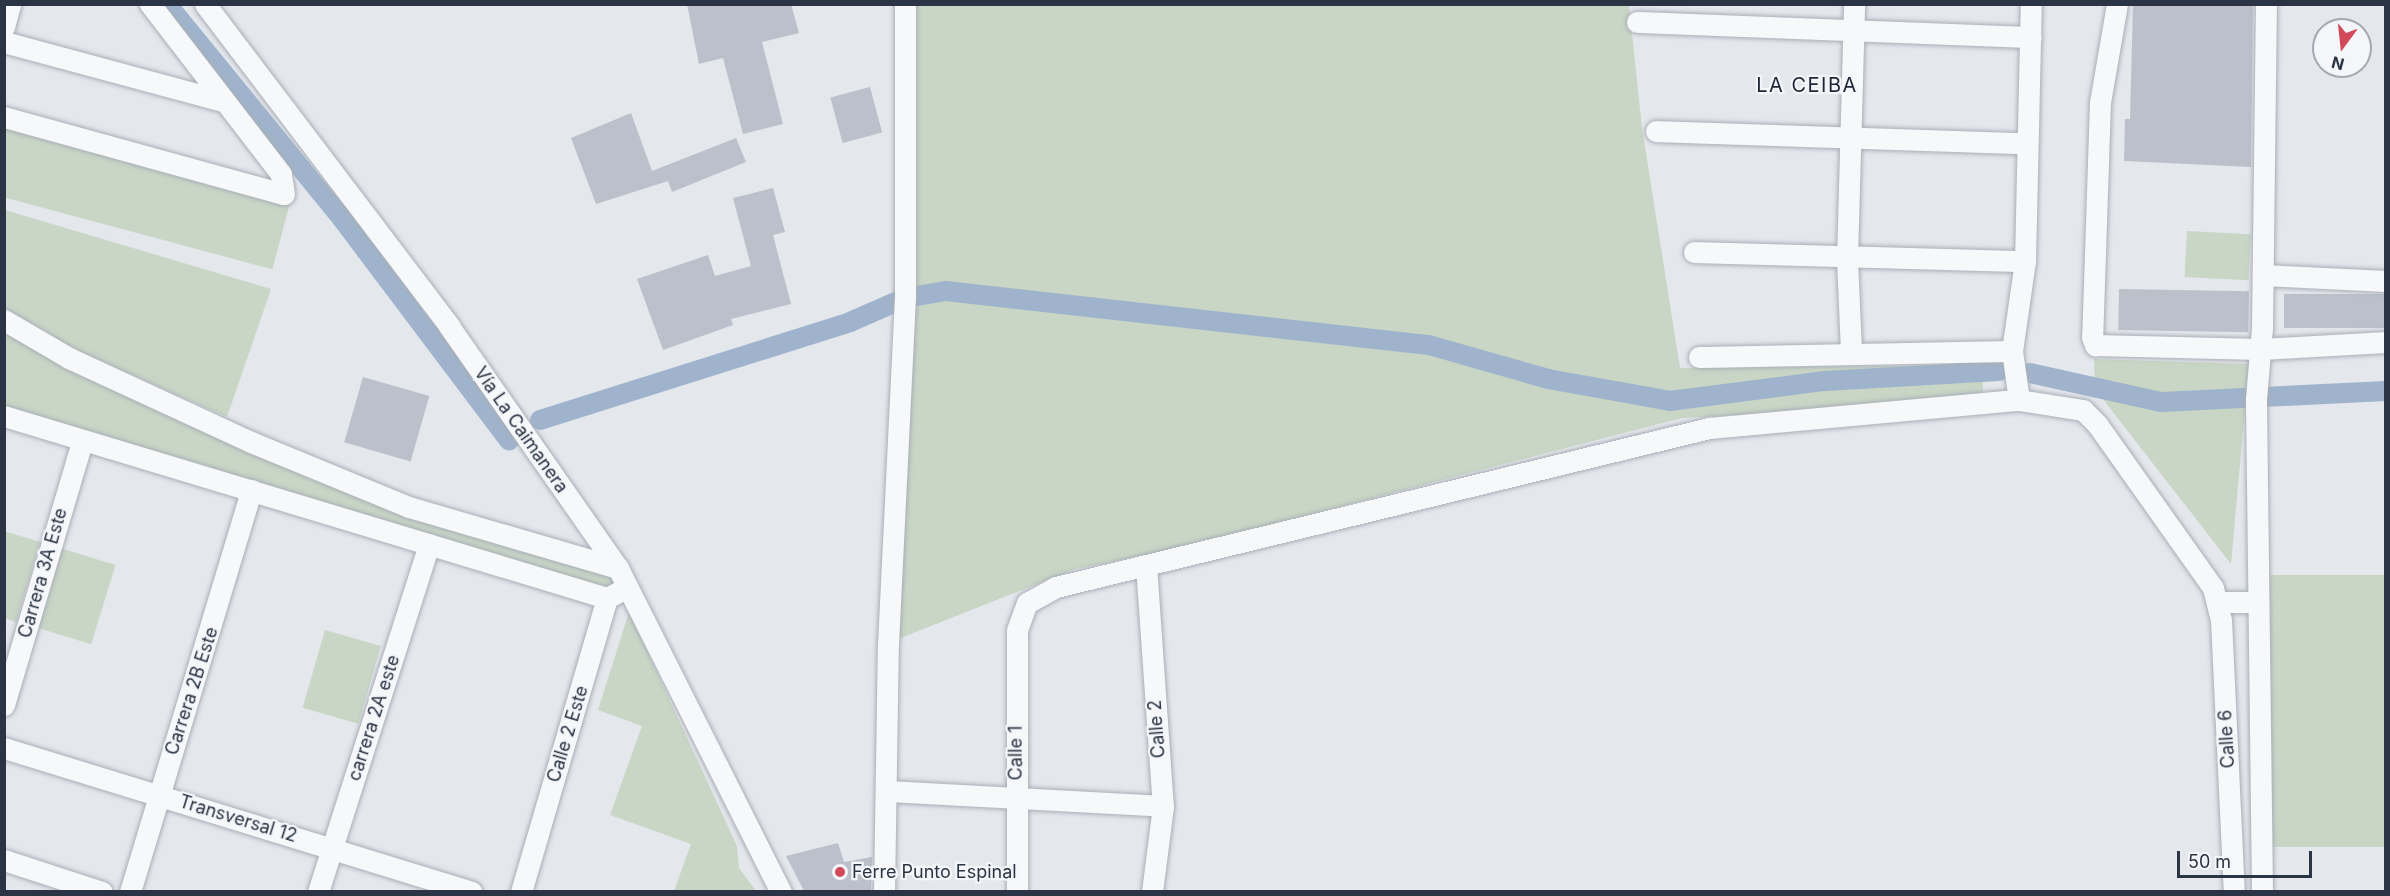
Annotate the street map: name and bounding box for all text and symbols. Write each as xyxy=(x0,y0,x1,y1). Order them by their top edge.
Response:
north arrow xyxy=(2312,18,2372,78)
text: N xyxy=(2329,52,2346,75)
district label: LA CEIBA xyxy=(1756,73,1858,97)
street label: Vía La Caimanera xyxy=(469,363,573,497)
street label: Carrera 3A Este xyxy=(14,505,72,641)
street label: Carrera 2B Este xyxy=(161,624,223,758)
street label: carrera 2A este xyxy=(343,652,405,784)
street label: Calle 2 Este xyxy=(543,683,593,785)
street label: Calle 2 xyxy=(1144,699,1170,759)
street label: Calle 6 xyxy=(2215,709,2239,769)
street label: Calle 1 xyxy=(1005,726,1027,780)
street label: Transversal 12 xyxy=(177,791,299,847)
scale bar xyxy=(2180,839,2315,877)
text: 50 m xyxy=(2188,851,2231,872)
place label: Ferre Punto Espinal xyxy=(852,861,1017,883)
marker: Ferre Punto Espinal xyxy=(833,865,847,879)

